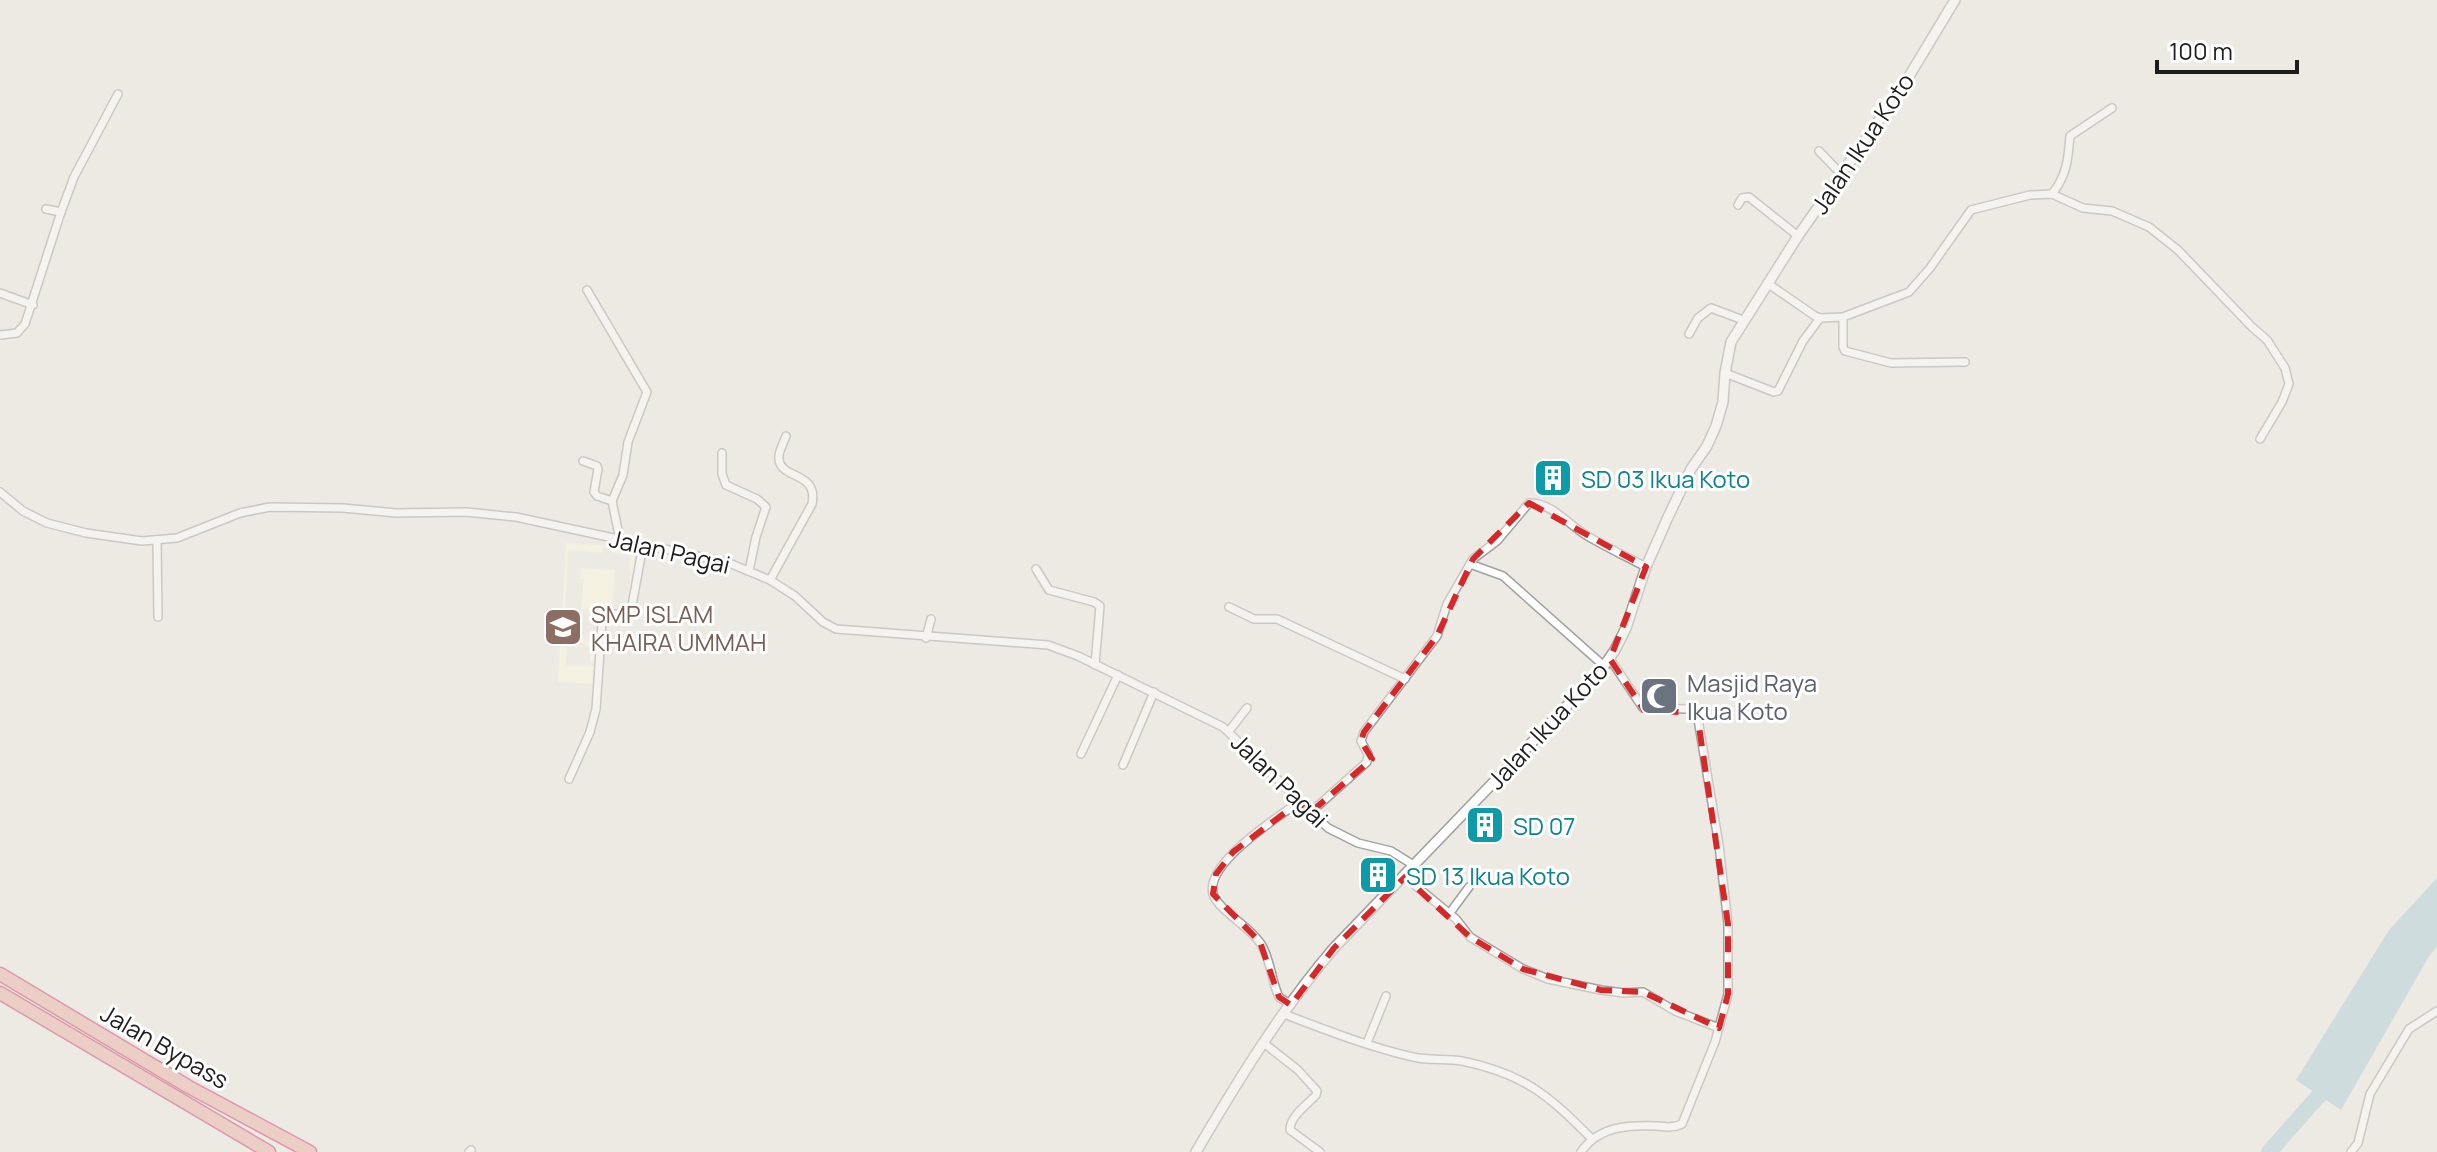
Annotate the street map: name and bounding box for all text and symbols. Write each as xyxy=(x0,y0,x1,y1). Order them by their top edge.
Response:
scale bar xyxy=(2157,24,2297,74)
text: 100 m xyxy=(2169,34,2233,67)
street label: Jalan Ikua Koto xyxy=(1803,66,1921,220)
building icon: SD 03 Ikua Koto xyxy=(1532,457,1574,499)
place label: SD 03 Ikua Koto xyxy=(1581,462,1750,495)
street label: Jalan Pagai xyxy=(606,521,734,581)
place label: SMP ISLAM KHAIRA UMMAH xyxy=(591,597,766,658)
school or university icon: SMP ISLAM KHAIRA UMMAH xyxy=(542,606,584,648)
street label: Jalan Ikua Koto xyxy=(1479,654,1615,796)
place label: Masjid Raya Ikua Koto xyxy=(1687,666,1817,727)
mosque icon: Masjid Raya Ikua Koto xyxy=(1638,675,1680,717)
street label: Jalan Pagai xyxy=(1224,725,1336,835)
building icon: SD 07 xyxy=(1464,804,1506,846)
place label: SD 07 xyxy=(1513,809,1575,842)
building icon: SD 13 Ikua Koto xyxy=(1357,854,1399,896)
place label: SD 13 Ikua Koto xyxy=(1406,859,1570,892)
street label: Jalan Bypass xyxy=(95,996,235,1096)

